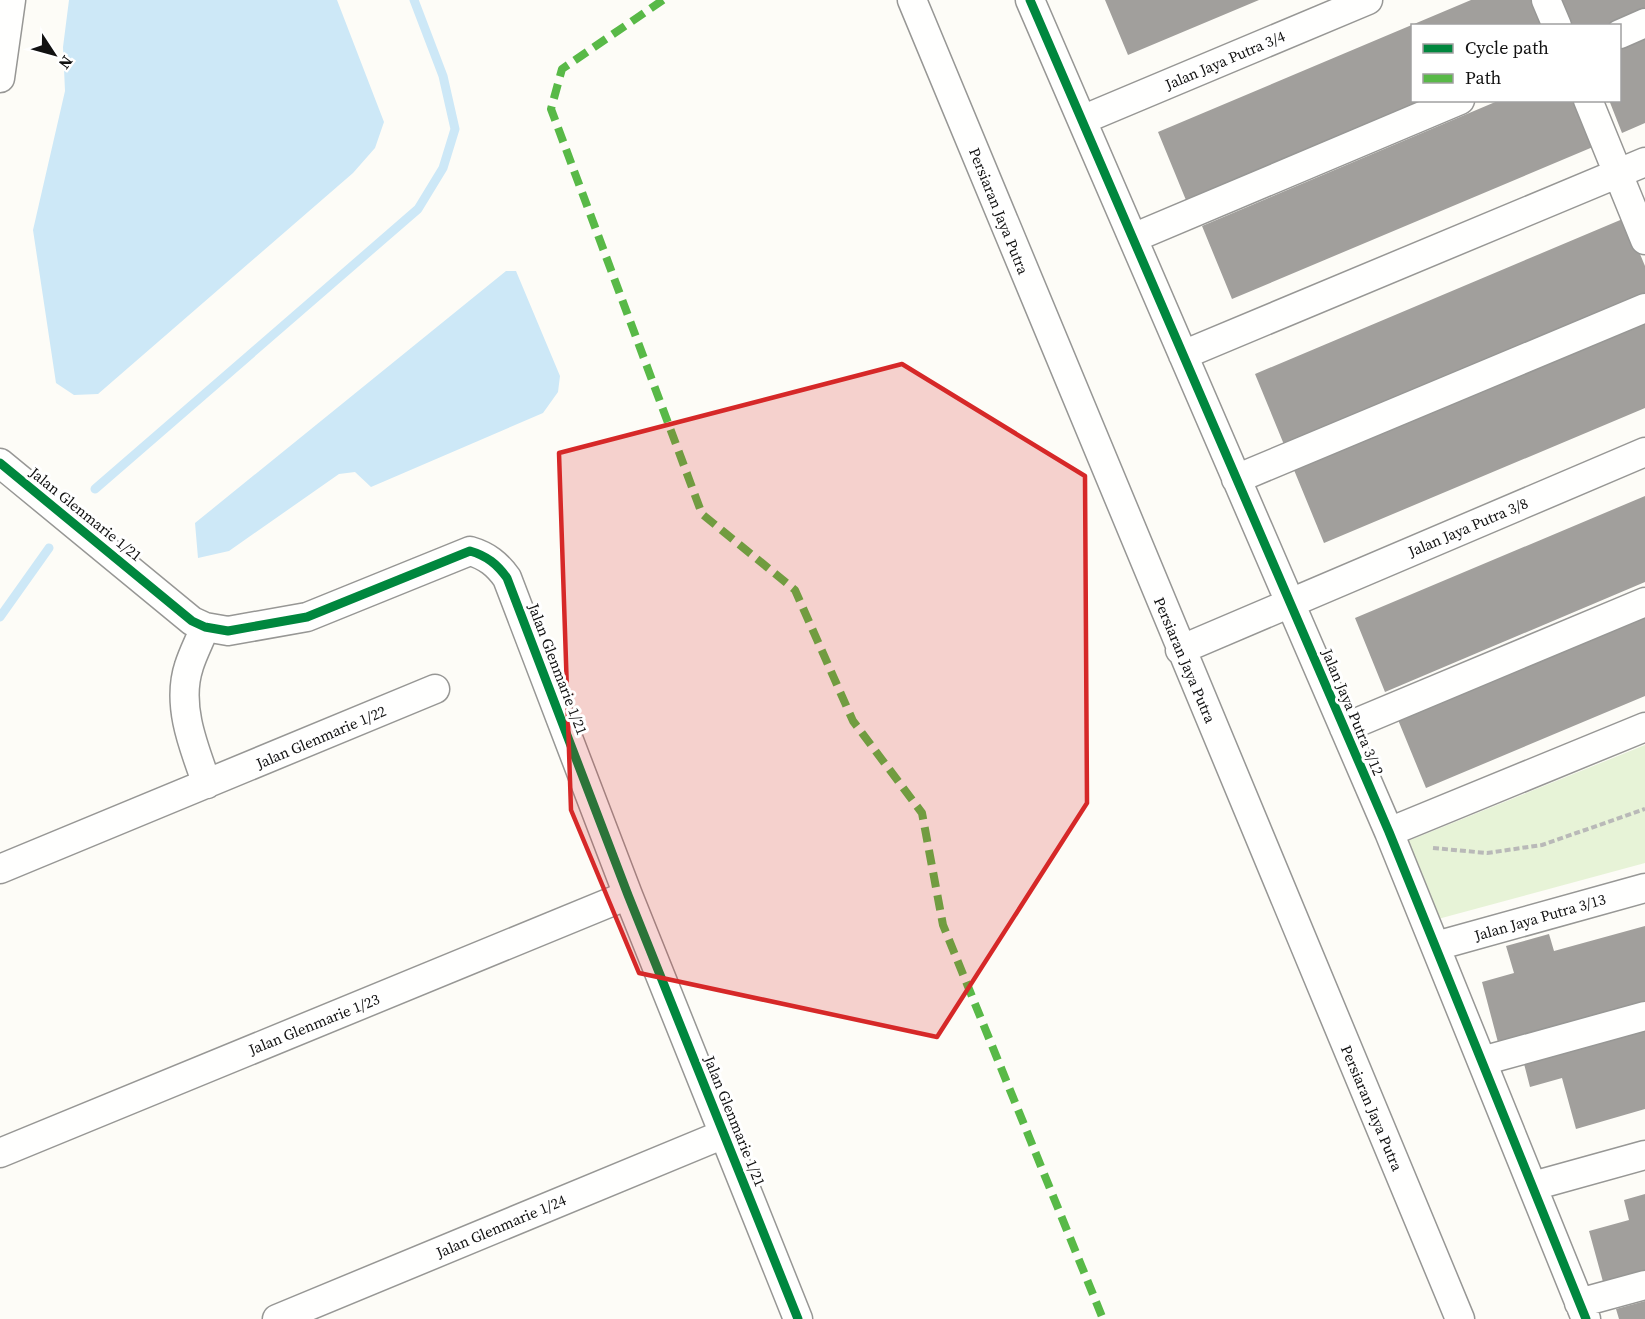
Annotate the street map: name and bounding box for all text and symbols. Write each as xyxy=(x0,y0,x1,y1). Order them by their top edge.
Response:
north arrow xyxy=(24,24,84,84)
legend xyxy=(1411,24,1621,102)
street label: Jalan Jaya Putra 3/4 xyxy=(1161,25,1289,95)
text: Cycle path xyxy=(1465,35,1549,60)
text: N xyxy=(54,52,78,74)
text: Path xyxy=(1465,65,1502,90)
street label: Persiaran Jaya Putra xyxy=(964,145,1034,278)
street label: Jalan Glenmarie 1/21 xyxy=(25,461,147,566)
street label: Jalan Jaya Putra 3/8 xyxy=(1404,492,1531,562)
street label: Persiaran Jaya Putra xyxy=(1149,594,1221,726)
street label: Jalan Glenmarie 1/21 xyxy=(523,599,593,738)
street label: Jalan Jaya Putra 3/12 xyxy=(1316,644,1389,779)
street label: Jalan Glenmarie 1/22 xyxy=(252,700,389,774)
street label: Jalan Jaya Putra 3/13 xyxy=(1471,888,1608,946)
street label: Jalan Glenmarie 1/23 xyxy=(245,988,382,1060)
street label: Persiaran Jaya Putra xyxy=(1336,1042,1408,1174)
street label: Jalan Glenmarie 1/21 xyxy=(699,1052,771,1189)
street label: Jalan Glenmarie 1/24 xyxy=(432,1189,570,1263)

